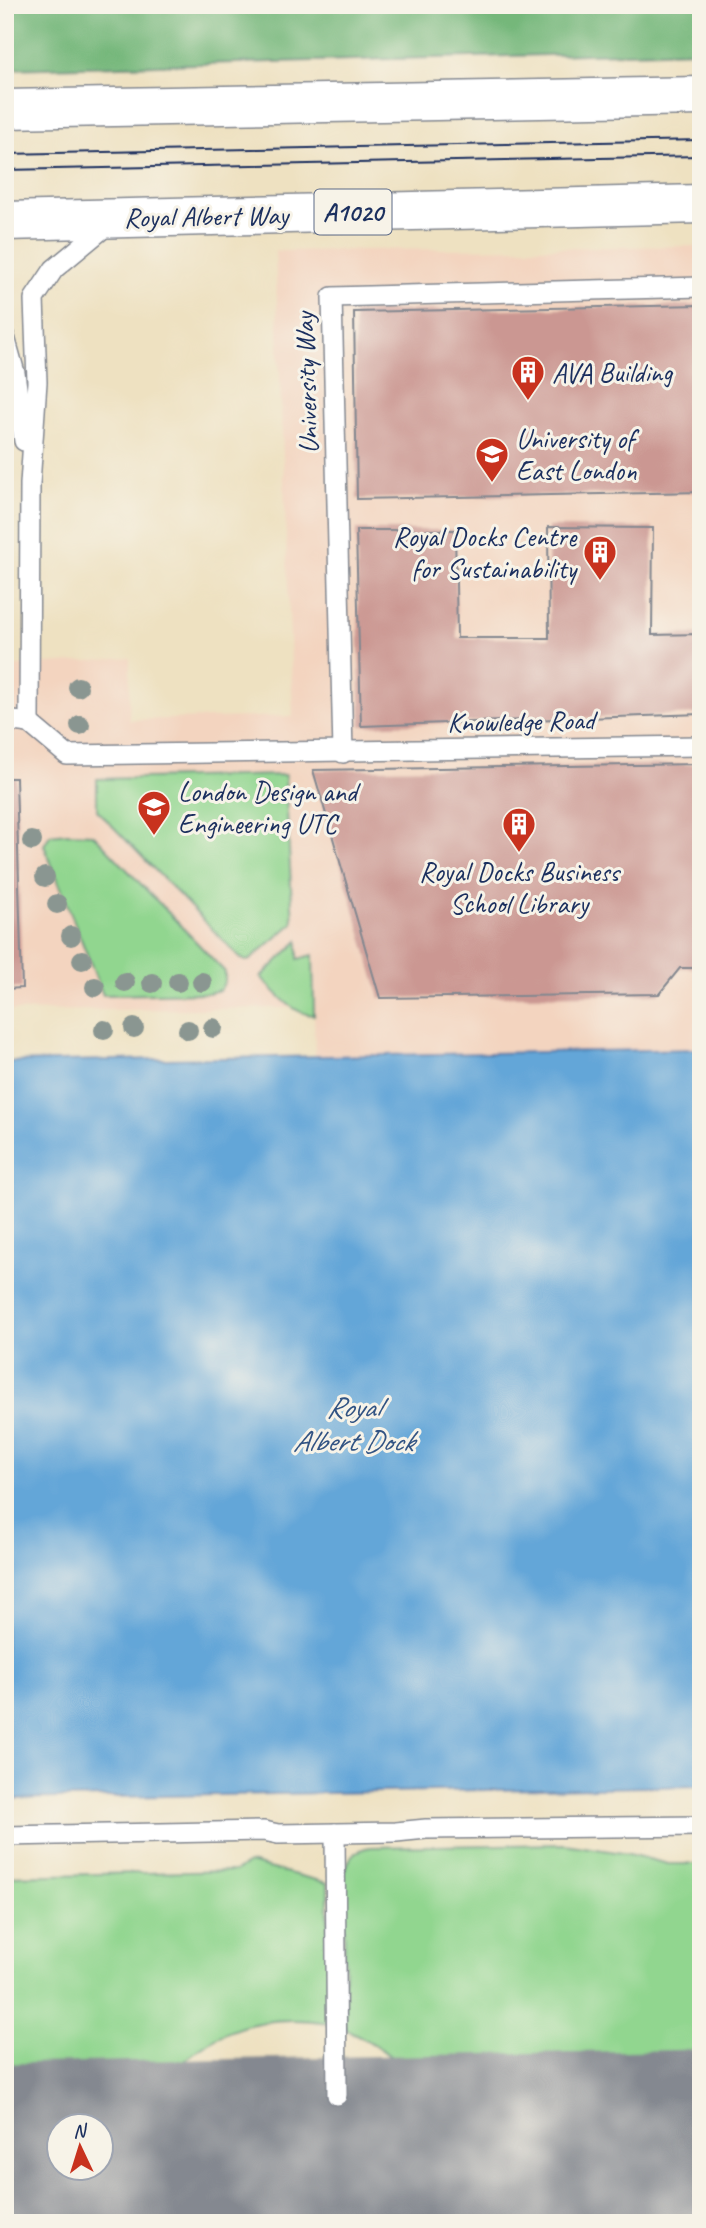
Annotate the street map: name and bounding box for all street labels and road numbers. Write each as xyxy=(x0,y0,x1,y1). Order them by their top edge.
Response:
road number: A1020 xyxy=(314,190,392,234)
street label: Royal Albert Way xyxy=(124,197,291,235)
street label: University Way xyxy=(286,309,326,454)
street label: Knowledge Road xyxy=(447,702,599,740)

